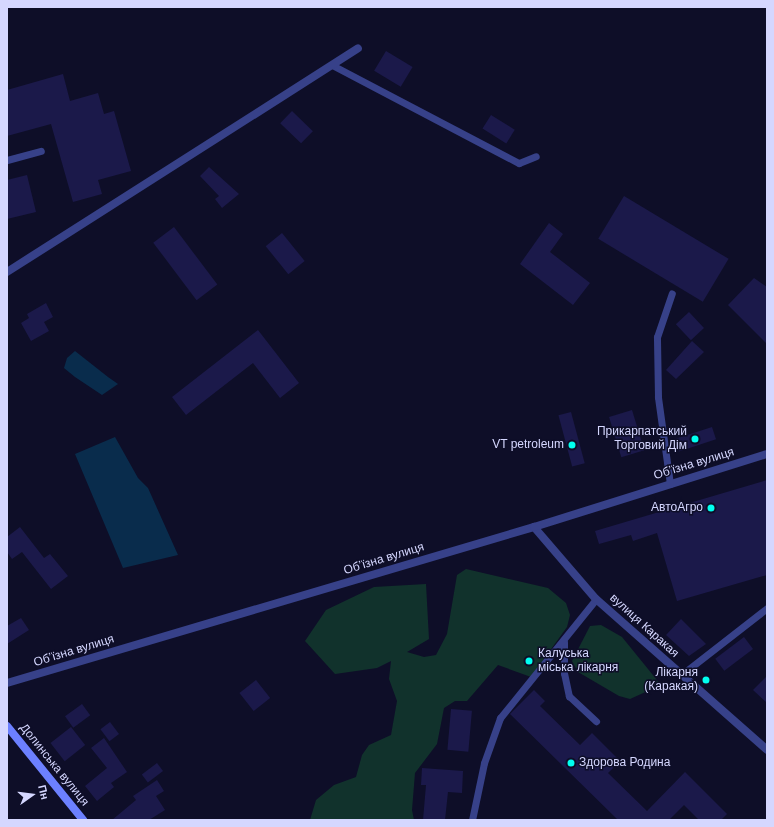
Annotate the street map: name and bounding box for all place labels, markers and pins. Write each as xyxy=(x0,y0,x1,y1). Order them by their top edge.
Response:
place label: Прикарпатський Торговий Дім xyxy=(597,425,687,453)
marker: Прикарпатський Торговий Дім xyxy=(690,434,700,444)
place label: VT petroleum xyxy=(492,438,564,452)
marker: VT petroleum xyxy=(567,440,577,450)
place label: АвтоАгро xyxy=(651,501,703,515)
marker: АвтоАгро xyxy=(706,503,716,513)
place label: Калуська міська лікарня xyxy=(538,647,618,675)
marker: Калуська міська лікарня xyxy=(523,655,535,667)
place label: Лікарня (Каракая) xyxy=(644,666,698,694)
marker: Лікарня (Каракая) xyxy=(701,675,711,685)
place label: Здорова Родина xyxy=(579,756,670,770)
marker: Здорова Родина xyxy=(566,758,576,768)

